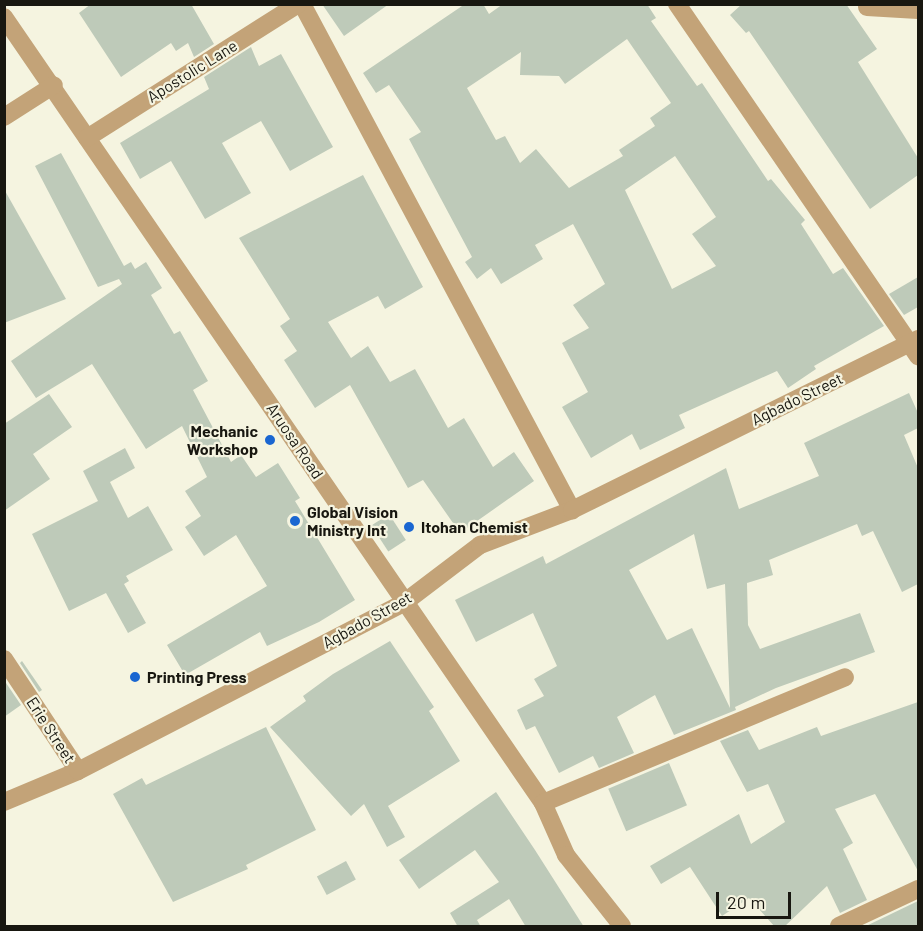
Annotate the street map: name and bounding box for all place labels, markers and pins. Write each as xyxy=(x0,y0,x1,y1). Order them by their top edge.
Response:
place label: Mechanic Workshop xyxy=(187,421,258,459)
marker: Mechanic Workshop xyxy=(263,433,277,447)
place label: Global Vision Ministry Int xyxy=(307,502,398,540)
marker: Global Vision Ministry Int xyxy=(288,514,302,528)
place label: Itohan Chemist xyxy=(421,517,528,537)
marker: Itohan Chemist xyxy=(402,520,416,534)
place label: Printing Press xyxy=(147,667,247,687)
marker: Printing Press xyxy=(128,670,142,684)

